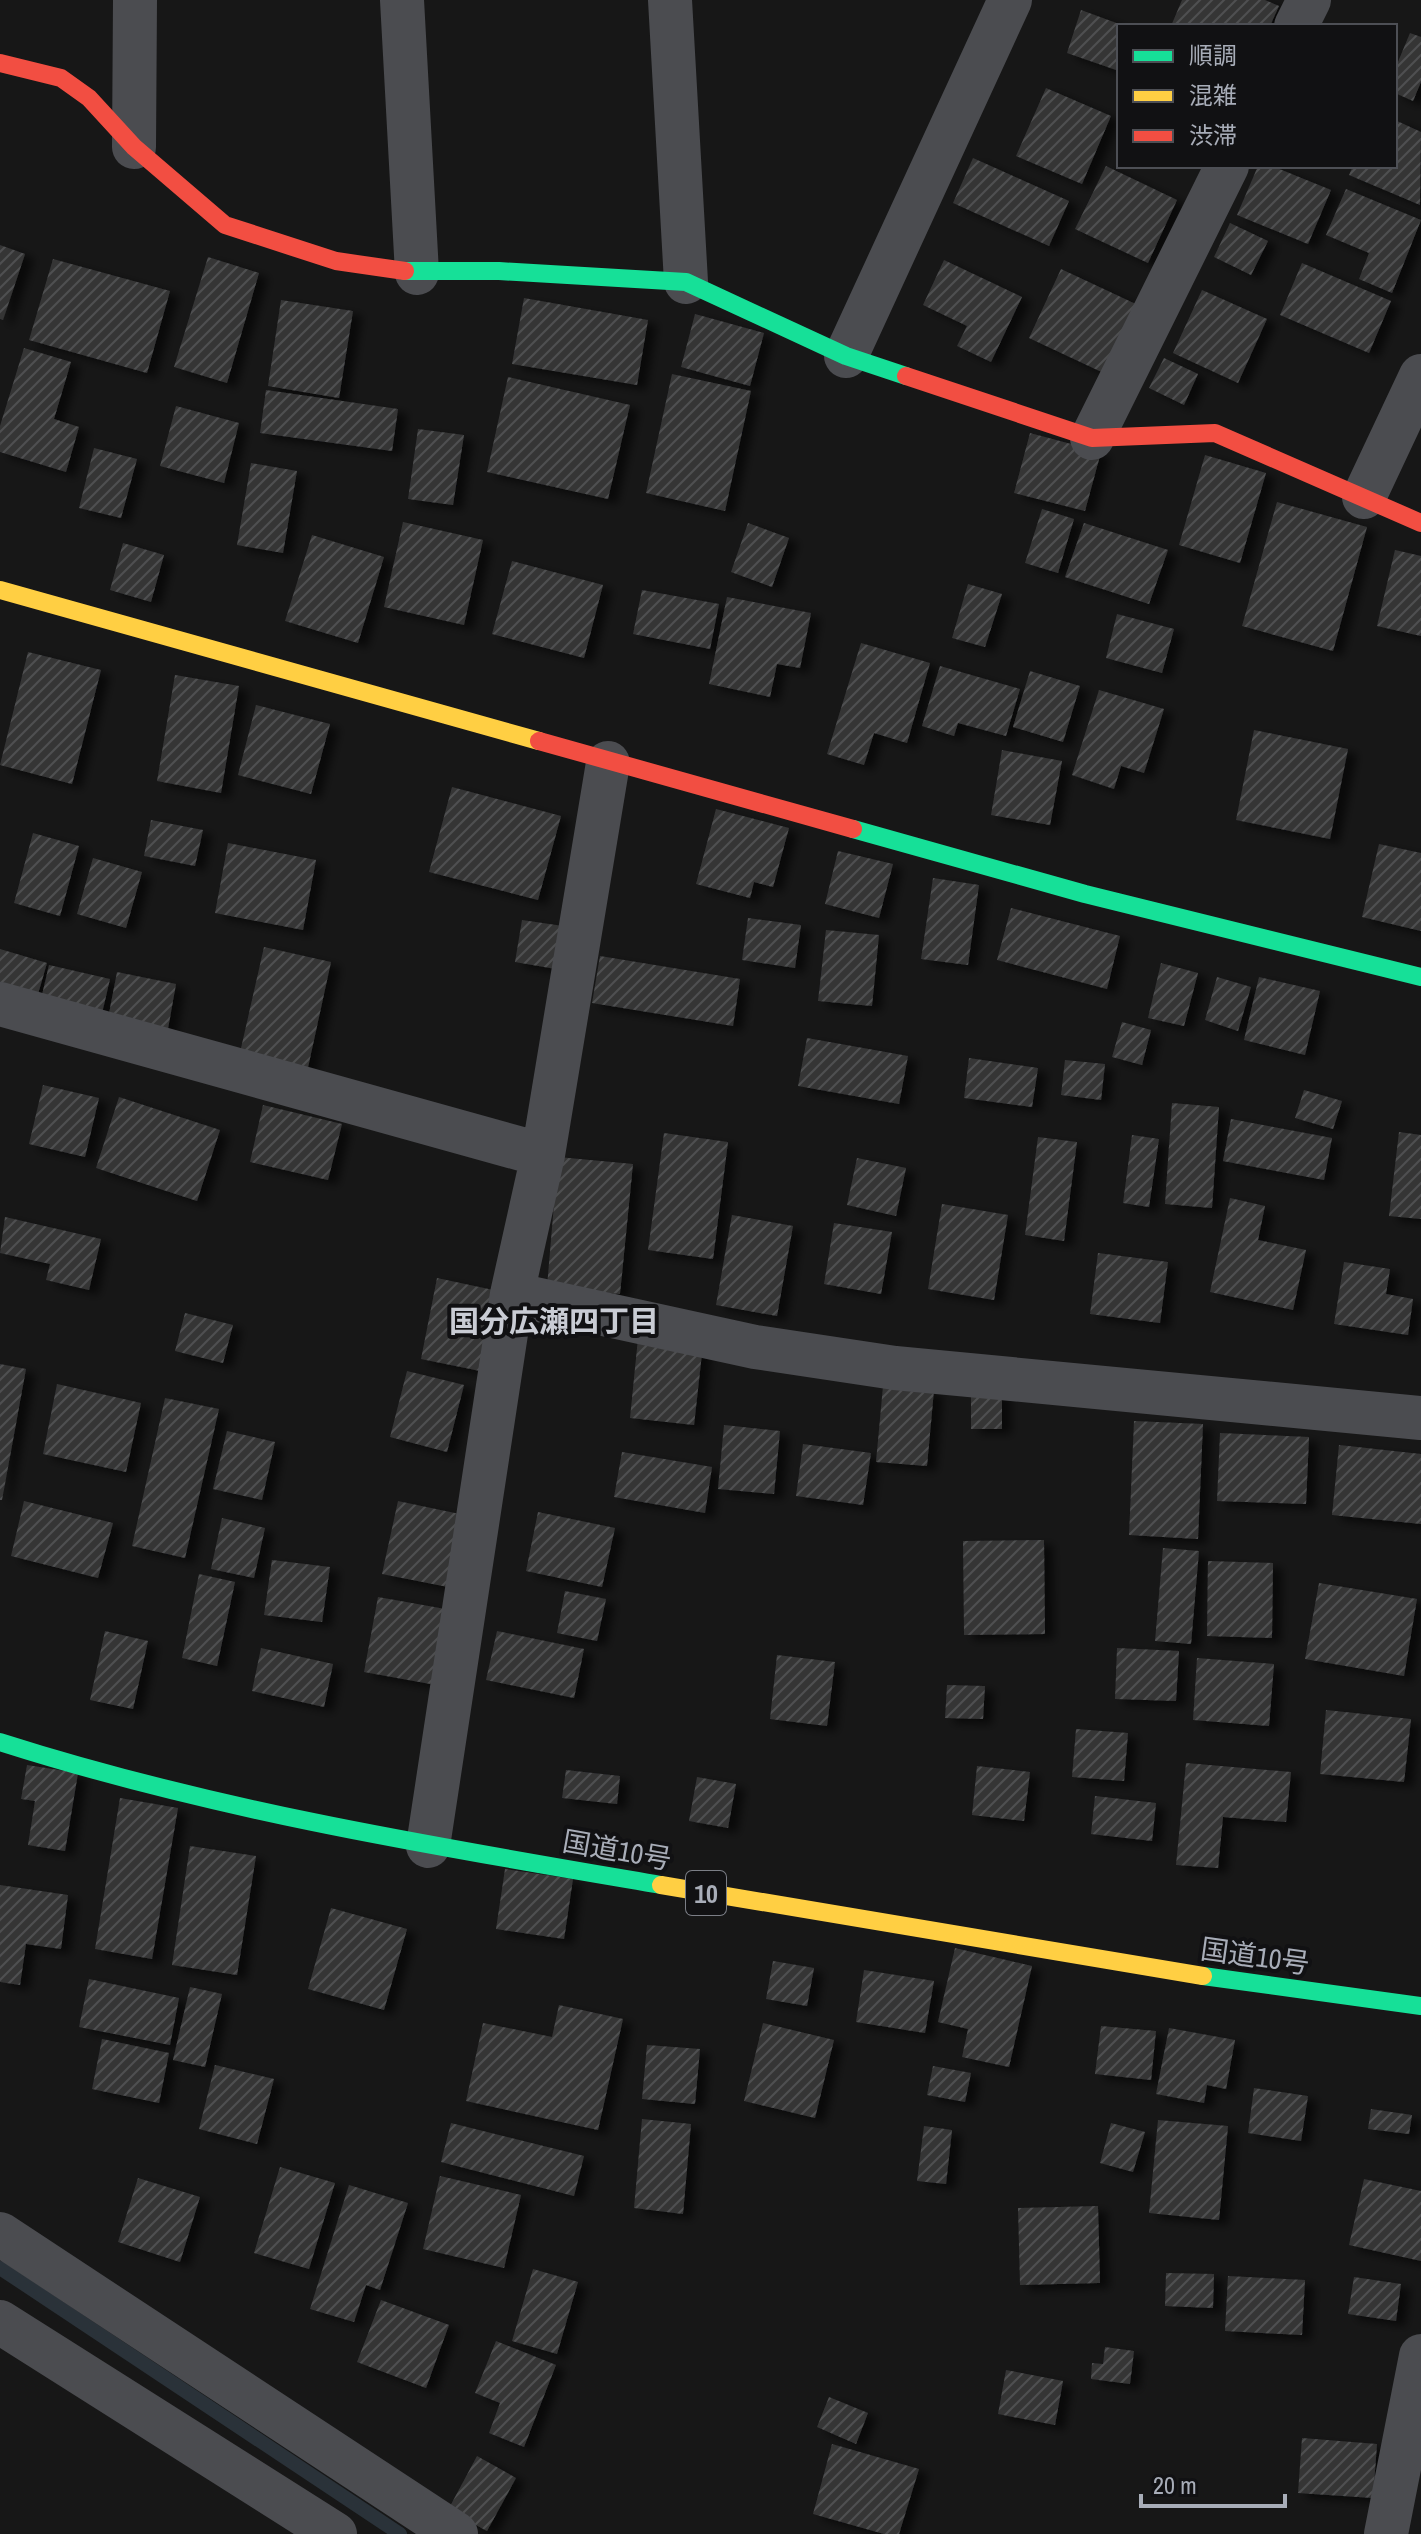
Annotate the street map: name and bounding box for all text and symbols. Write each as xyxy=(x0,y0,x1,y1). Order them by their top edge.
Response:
legend xyxy=(1117,24,1397,168)
text: 順調 xyxy=(1189,39,1237,71)
text: 混雑 xyxy=(1189,79,1237,111)
text: 渋滞 xyxy=(1189,119,1237,151)
district label: 国分広瀬四丁目 xyxy=(449,1301,659,1341)
street label: 国道10号 xyxy=(560,1822,674,1878)
road number: 10 xyxy=(686,1871,726,1915)
street label: 国道10号 xyxy=(1198,1930,1312,1982)
scale bar xyxy=(1141,2458,1285,2508)
text: 20 m xyxy=(1153,2469,1197,2501)

